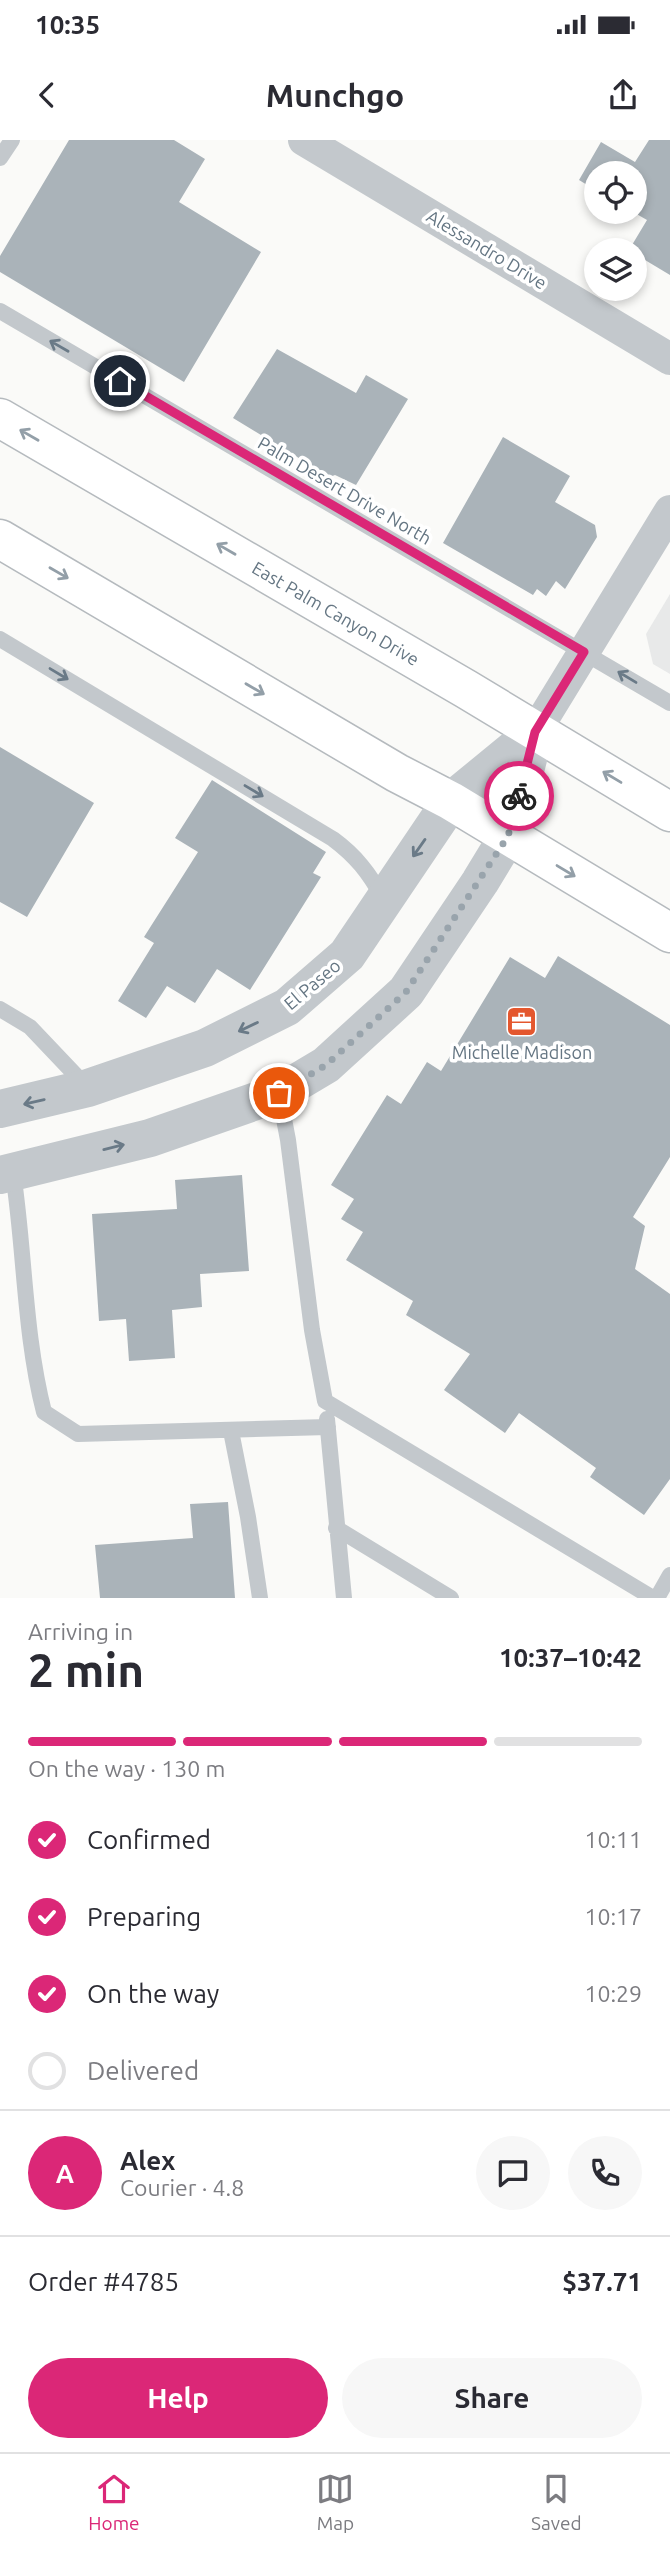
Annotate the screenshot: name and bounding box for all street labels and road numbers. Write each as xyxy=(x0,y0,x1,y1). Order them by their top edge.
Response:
street label: Alessandro Drive xyxy=(424,205,550,293)
street label: Palm Desert Drive North xyxy=(255,432,435,548)
street label: East Palm Canyon Drive xyxy=(249,557,423,669)
street label: El Paseo xyxy=(280,955,344,1013)

